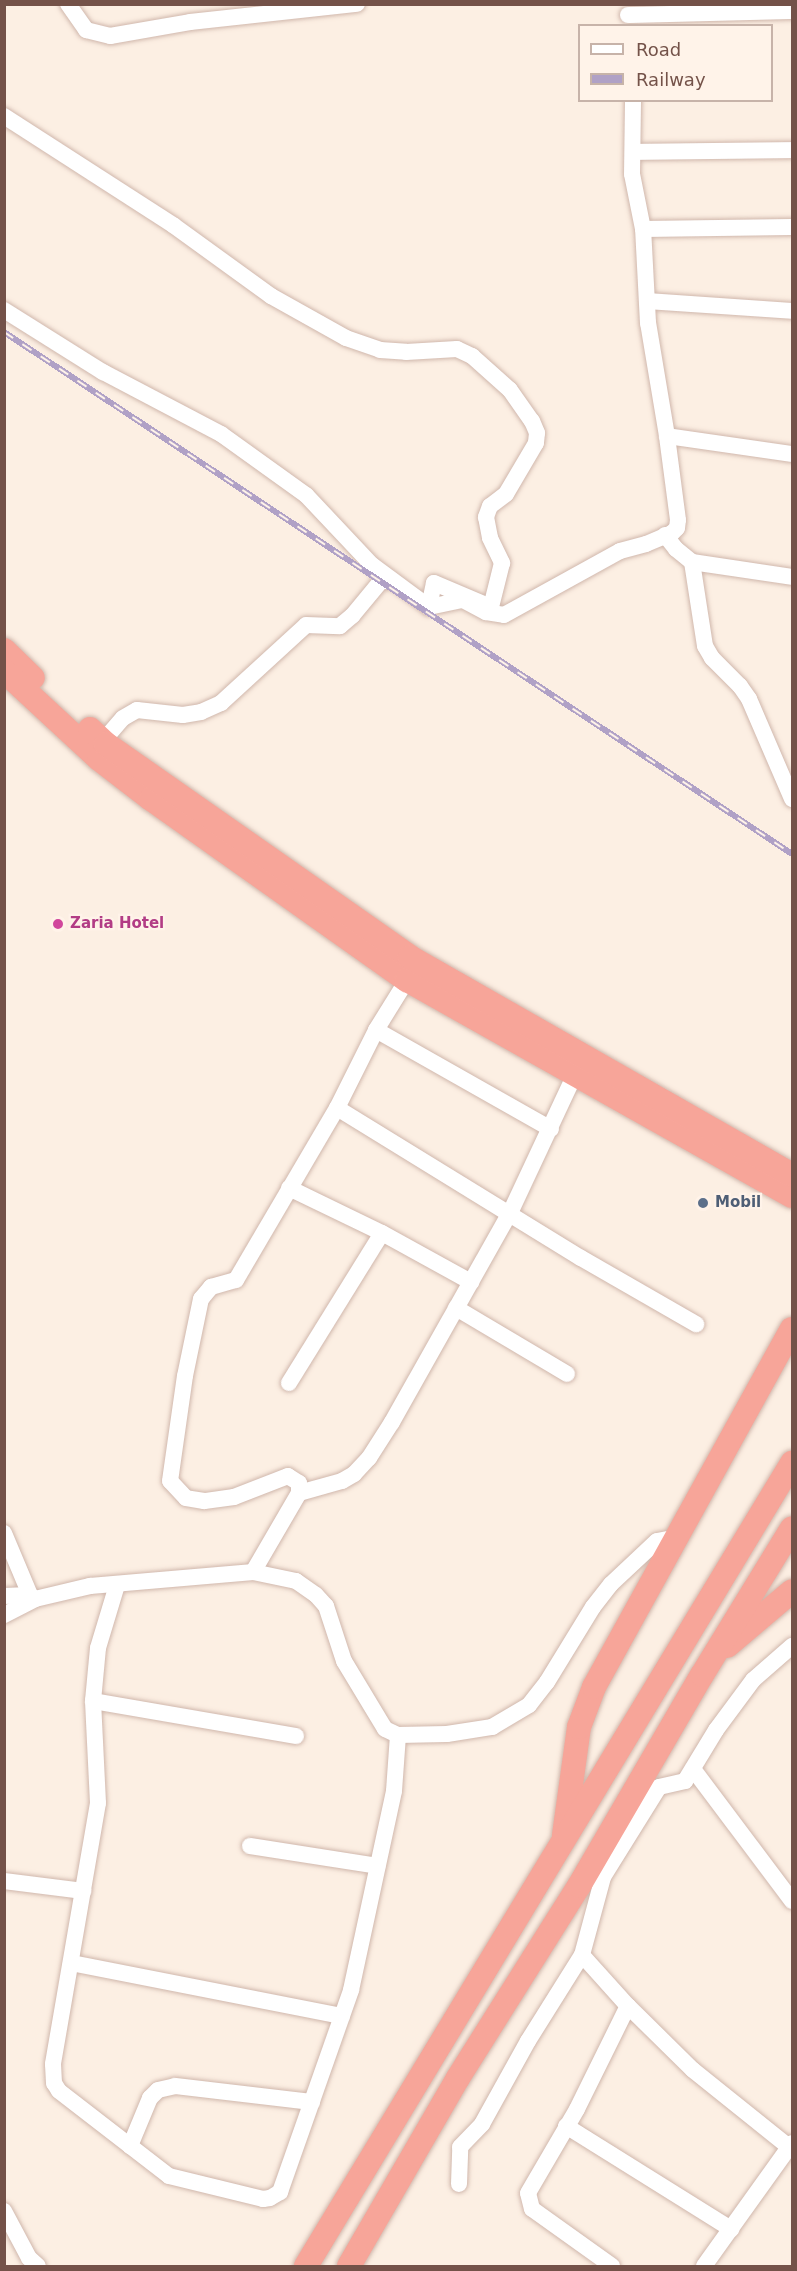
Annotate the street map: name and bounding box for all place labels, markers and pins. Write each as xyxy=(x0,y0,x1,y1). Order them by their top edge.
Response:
place label: Zaria Hotel xyxy=(70,915,164,933)
marker: Zaria Hotel xyxy=(51,917,65,931)
place label: Mobil xyxy=(715,1194,761,1212)
marker: Mobil xyxy=(696,1196,710,1210)

